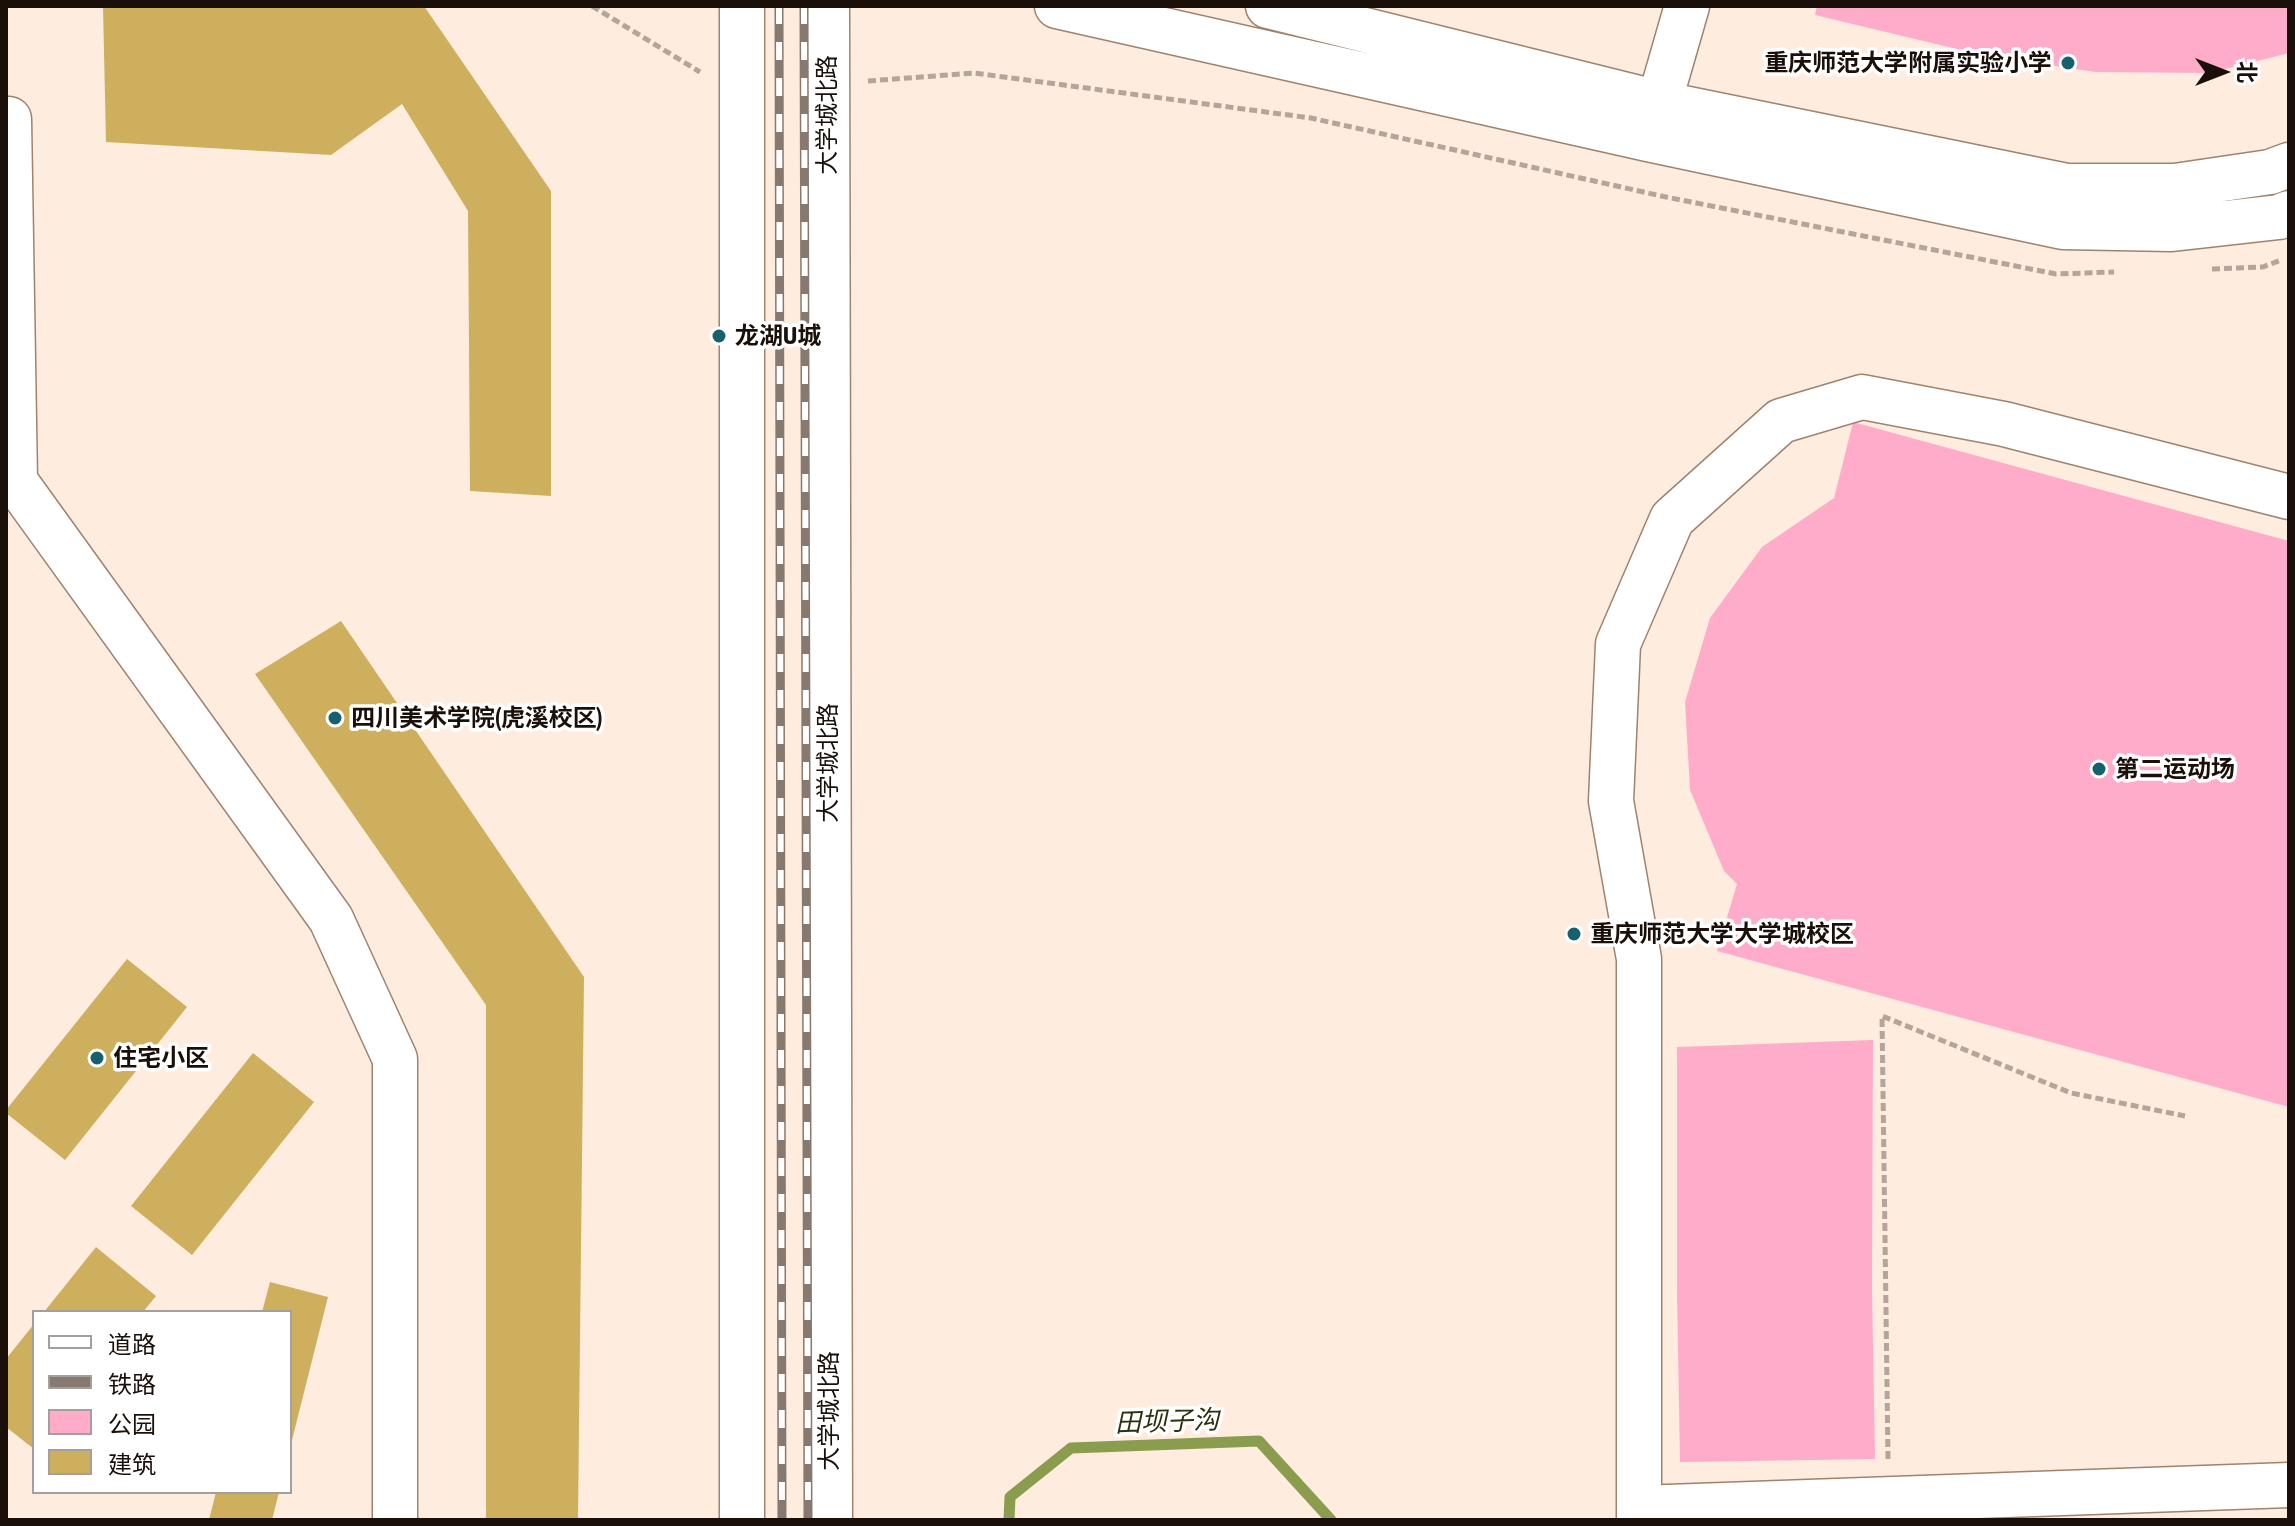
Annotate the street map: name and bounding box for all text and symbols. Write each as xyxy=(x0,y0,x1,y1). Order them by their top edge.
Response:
north arrow xyxy=(2183,32,2263,112)
place label: 重庆师范大学附属实验小学 xyxy=(1764,49,2052,77)
marker: 重庆师范大学附属实验小学 xyxy=(2059,54,2077,72)
street label: 大学城北路 xyxy=(813,55,841,175)
text: 北 xyxy=(2234,61,2260,83)
place label: 龙湖U城 xyxy=(735,322,821,350)
marker: 龙湖U城 xyxy=(710,327,728,345)
street label: 大学城北路 xyxy=(814,703,842,823)
place label: 四川美术学院(虎溪校区) xyxy=(351,704,603,732)
marker: 四川美术学院(虎溪校区) xyxy=(326,709,344,727)
place label: 第二运动场 xyxy=(2115,755,2235,783)
marker: 第二运动场 xyxy=(2090,760,2108,778)
place label: 重庆师范大学大学城校区 xyxy=(1590,920,1854,948)
marker: 重庆师范大学大学城校区 xyxy=(1565,925,1583,943)
place label: 住宅小区 xyxy=(113,1044,209,1072)
marker: 住宅小区 xyxy=(88,1049,106,1067)
legend xyxy=(32,1310,292,1494)
text: 道路 xyxy=(108,1331,156,1358)
street label: 大学城北路 xyxy=(815,1351,843,1471)
text: 铁路 xyxy=(108,1371,156,1398)
water label: 田坝子沟 xyxy=(1114,1405,1220,1439)
text: 公园 xyxy=(108,1411,156,1438)
text: 建筑 xyxy=(108,1451,156,1478)

